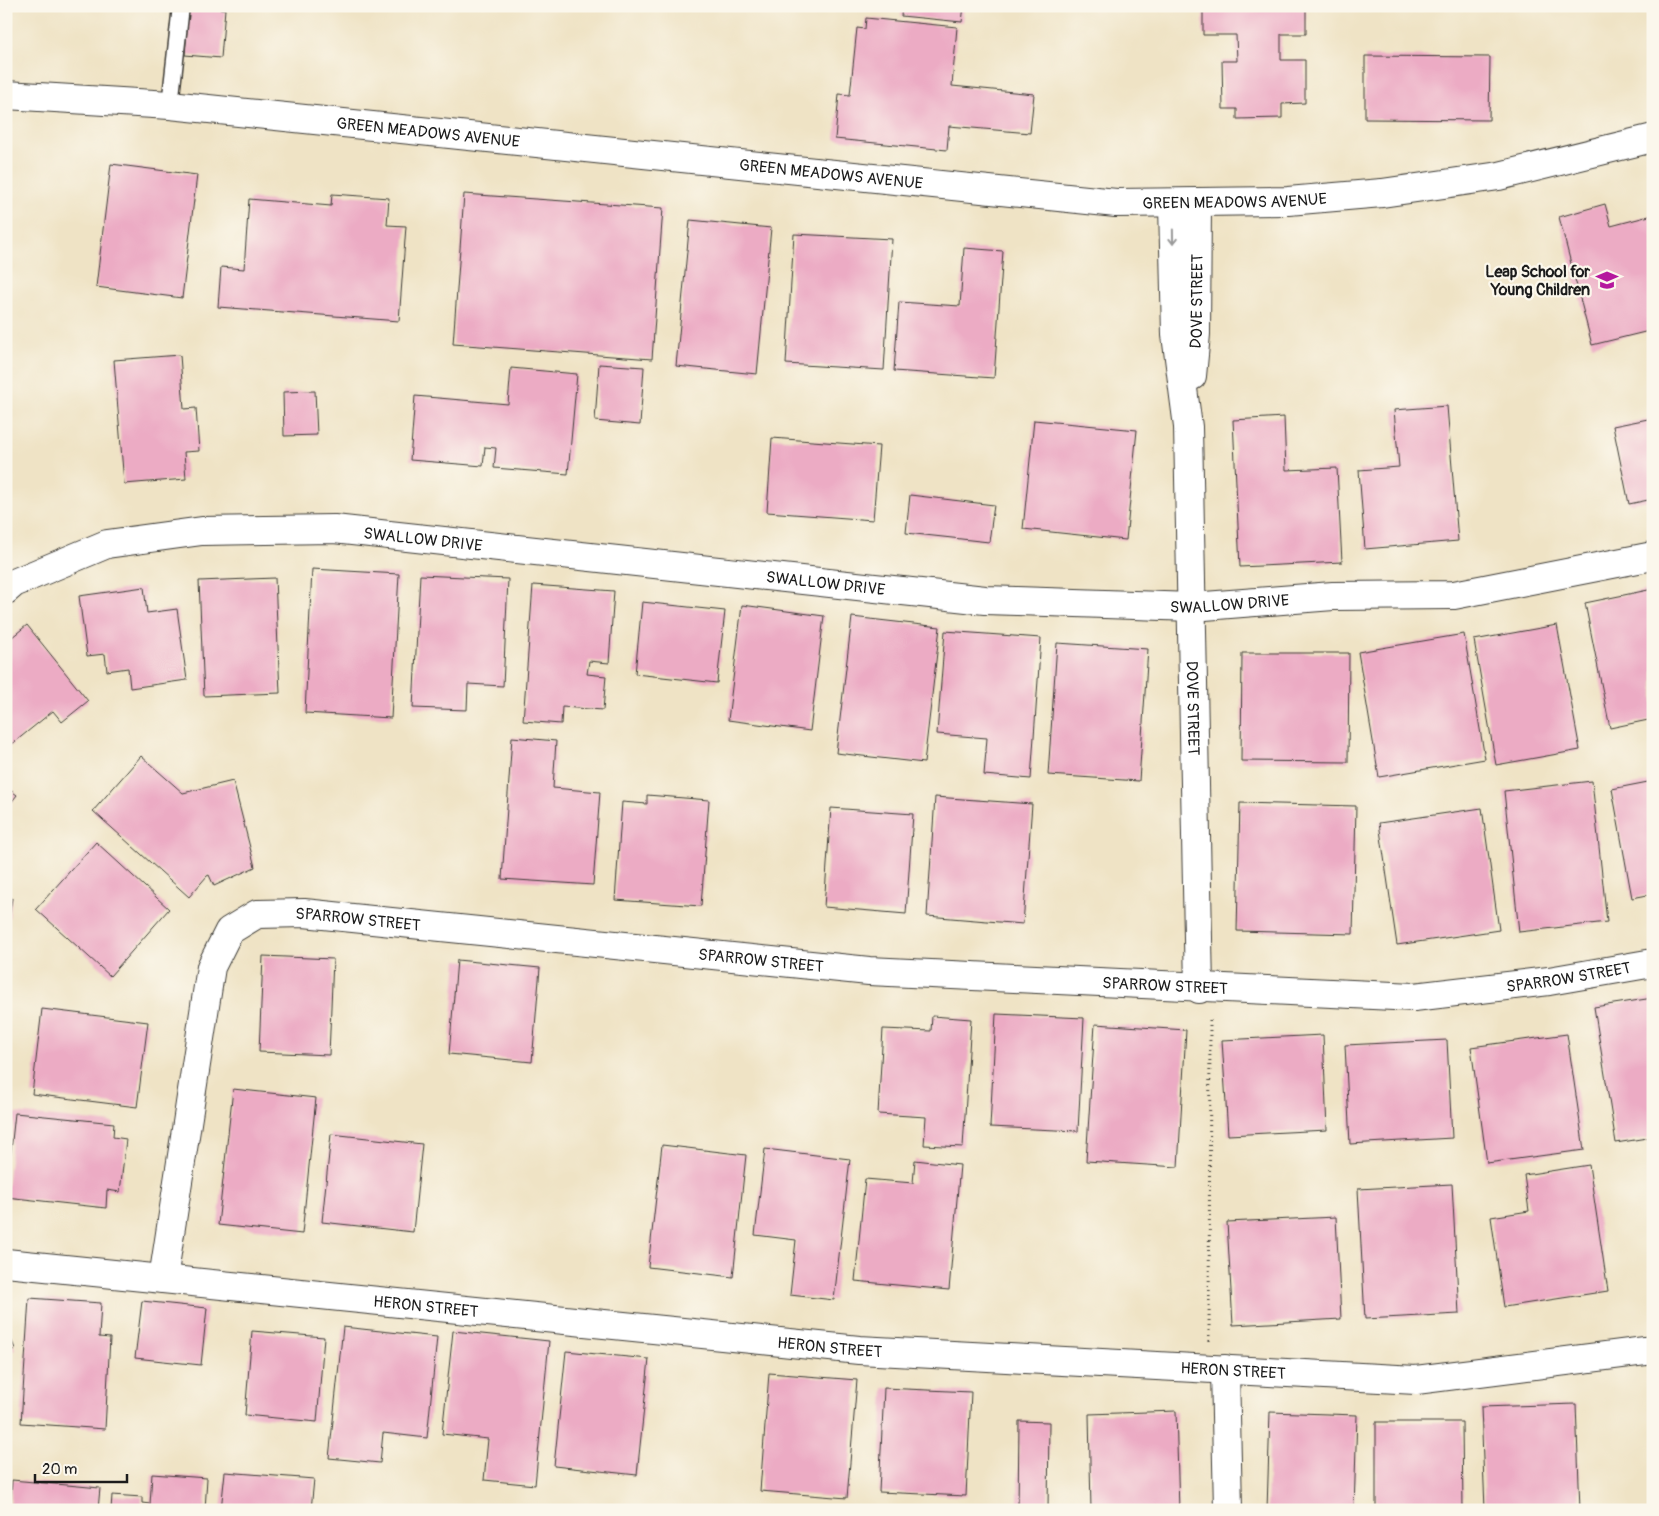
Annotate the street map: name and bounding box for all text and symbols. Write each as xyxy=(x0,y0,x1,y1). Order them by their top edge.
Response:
street label: GREEN MEADOWS AVENUE xyxy=(335,113,521,152)
street label: GREEN MEADOWS AVENUE xyxy=(738,155,924,194)
street label: GREEN MEADOWS AVENUE xyxy=(1142,189,1328,214)
one-way arrow xyxy=(1169,229,1178,245)
street label: DOVE STREET xyxy=(1186,254,1208,349)
place label: Leap School for Young Children xyxy=(1485,262,1590,300)
school or university icon: Leap School for Young Children xyxy=(1594,267,1620,293)
street label: SWALLOW DRIVE xyxy=(362,523,484,556)
street label: SWALLOW DRIVE xyxy=(765,567,886,600)
street label: SWALLOW DRIVE xyxy=(1169,590,1290,618)
street label: DOVE STREET xyxy=(1182,661,1203,756)
street label: SPARROW STREET xyxy=(295,904,422,936)
street label: SPARROW STREET xyxy=(697,945,824,977)
street label: SPARROW STREET xyxy=(1505,958,1632,997)
street label: SPARROW STREET xyxy=(1102,973,1228,999)
street label: HERON STREET xyxy=(372,1292,479,1322)
street label: HERON STREET xyxy=(776,1333,883,1362)
street label: HERON STREET xyxy=(1180,1358,1286,1384)
scale bar xyxy=(35,1451,128,1483)
text: 20 m xyxy=(42,1460,77,1479)

